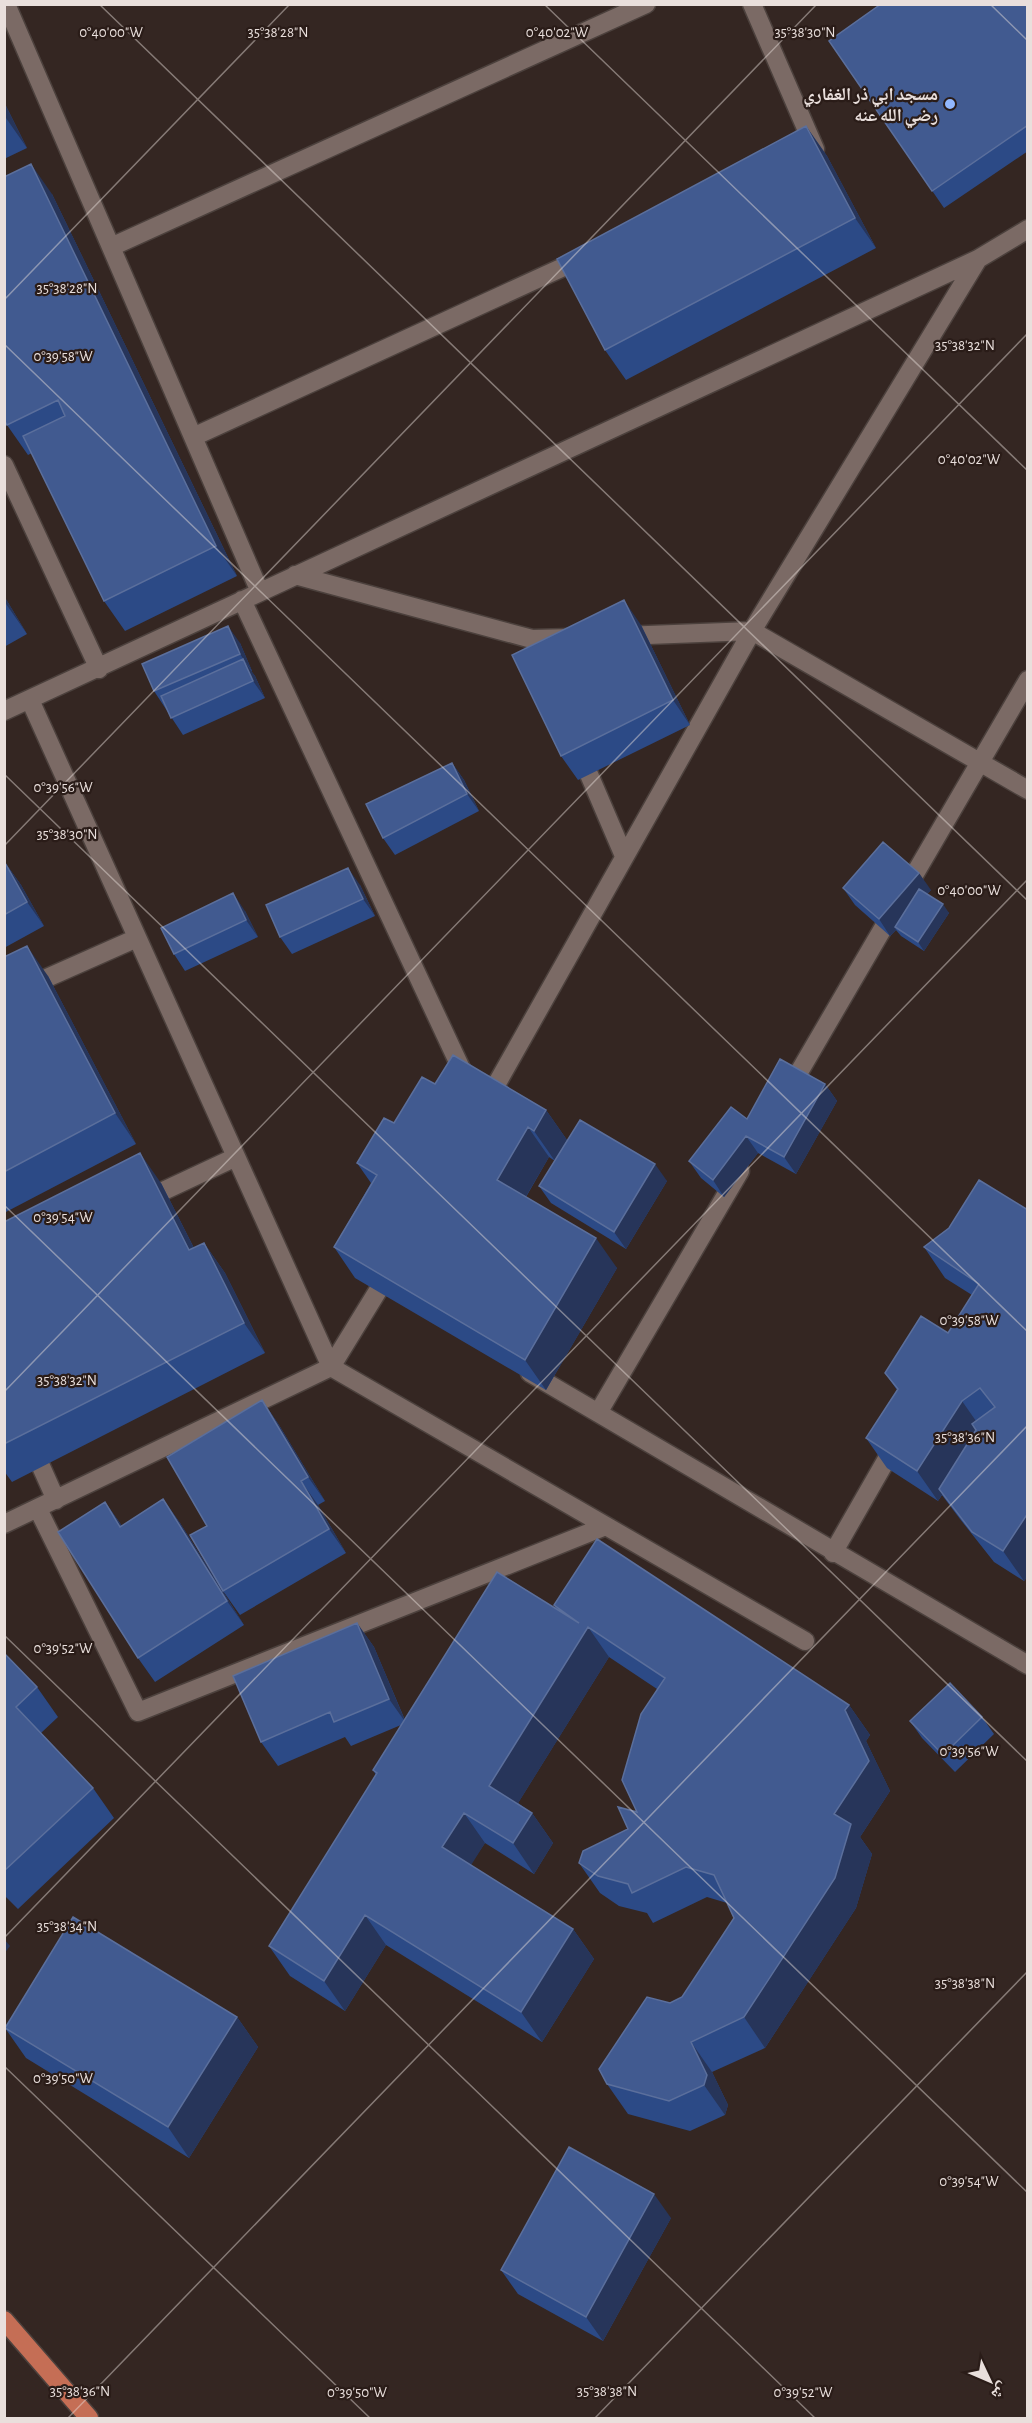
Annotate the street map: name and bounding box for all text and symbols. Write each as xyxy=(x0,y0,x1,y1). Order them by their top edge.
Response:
text: 0°40'00"W xyxy=(79,25,143,40)
text: 35°38'28"N xyxy=(247,25,309,40)
text: 0°40'02"W xyxy=(526,25,589,40)
text: 35°38'30"N xyxy=(774,25,836,40)
place label: مسجد ابي ذر الغفاري رضي الله عنه xyxy=(803,86,938,129)
marker: مسجد ابي ذر الغفاري رضي الله عنه xyxy=(943,97,957,111)
text: 35°38'28"N xyxy=(36,281,98,296)
text: 35°38'32"N xyxy=(935,338,995,353)
text: 0°39'58"W xyxy=(33,349,93,364)
text: 0°40'02"W xyxy=(938,452,1001,467)
text: 0°39'56"W xyxy=(33,780,93,795)
text: 35°38'30"N xyxy=(36,827,98,842)
text: 0°40'00"W xyxy=(937,883,1001,898)
text: 0°39'54"W xyxy=(33,1210,93,1225)
text: 0°39'58"W xyxy=(939,1313,999,1328)
text: 35°38'32"N xyxy=(37,1373,97,1388)
text: 35°38'36"N xyxy=(935,1430,995,1445)
text: 0°39'52"W xyxy=(34,1641,93,1656)
text: 0°39'56"W xyxy=(939,1744,999,1759)
text: 35°38'34"N xyxy=(37,1919,97,1934)
text: 35°38'38"N xyxy=(935,1976,995,1991)
text: 0°39'50"W xyxy=(33,2071,94,2086)
text: 0°39'54"W xyxy=(939,2174,999,2189)
north arrow xyxy=(960,2351,1020,2411)
text: ش xyxy=(988,2378,1012,2402)
text: 35°38'36"N xyxy=(50,2384,110,2399)
text: 35°38'38"N xyxy=(577,2384,637,2399)
text: 0°39'50"W xyxy=(327,2385,388,2400)
text: 0°39'52"W xyxy=(774,2385,833,2400)

